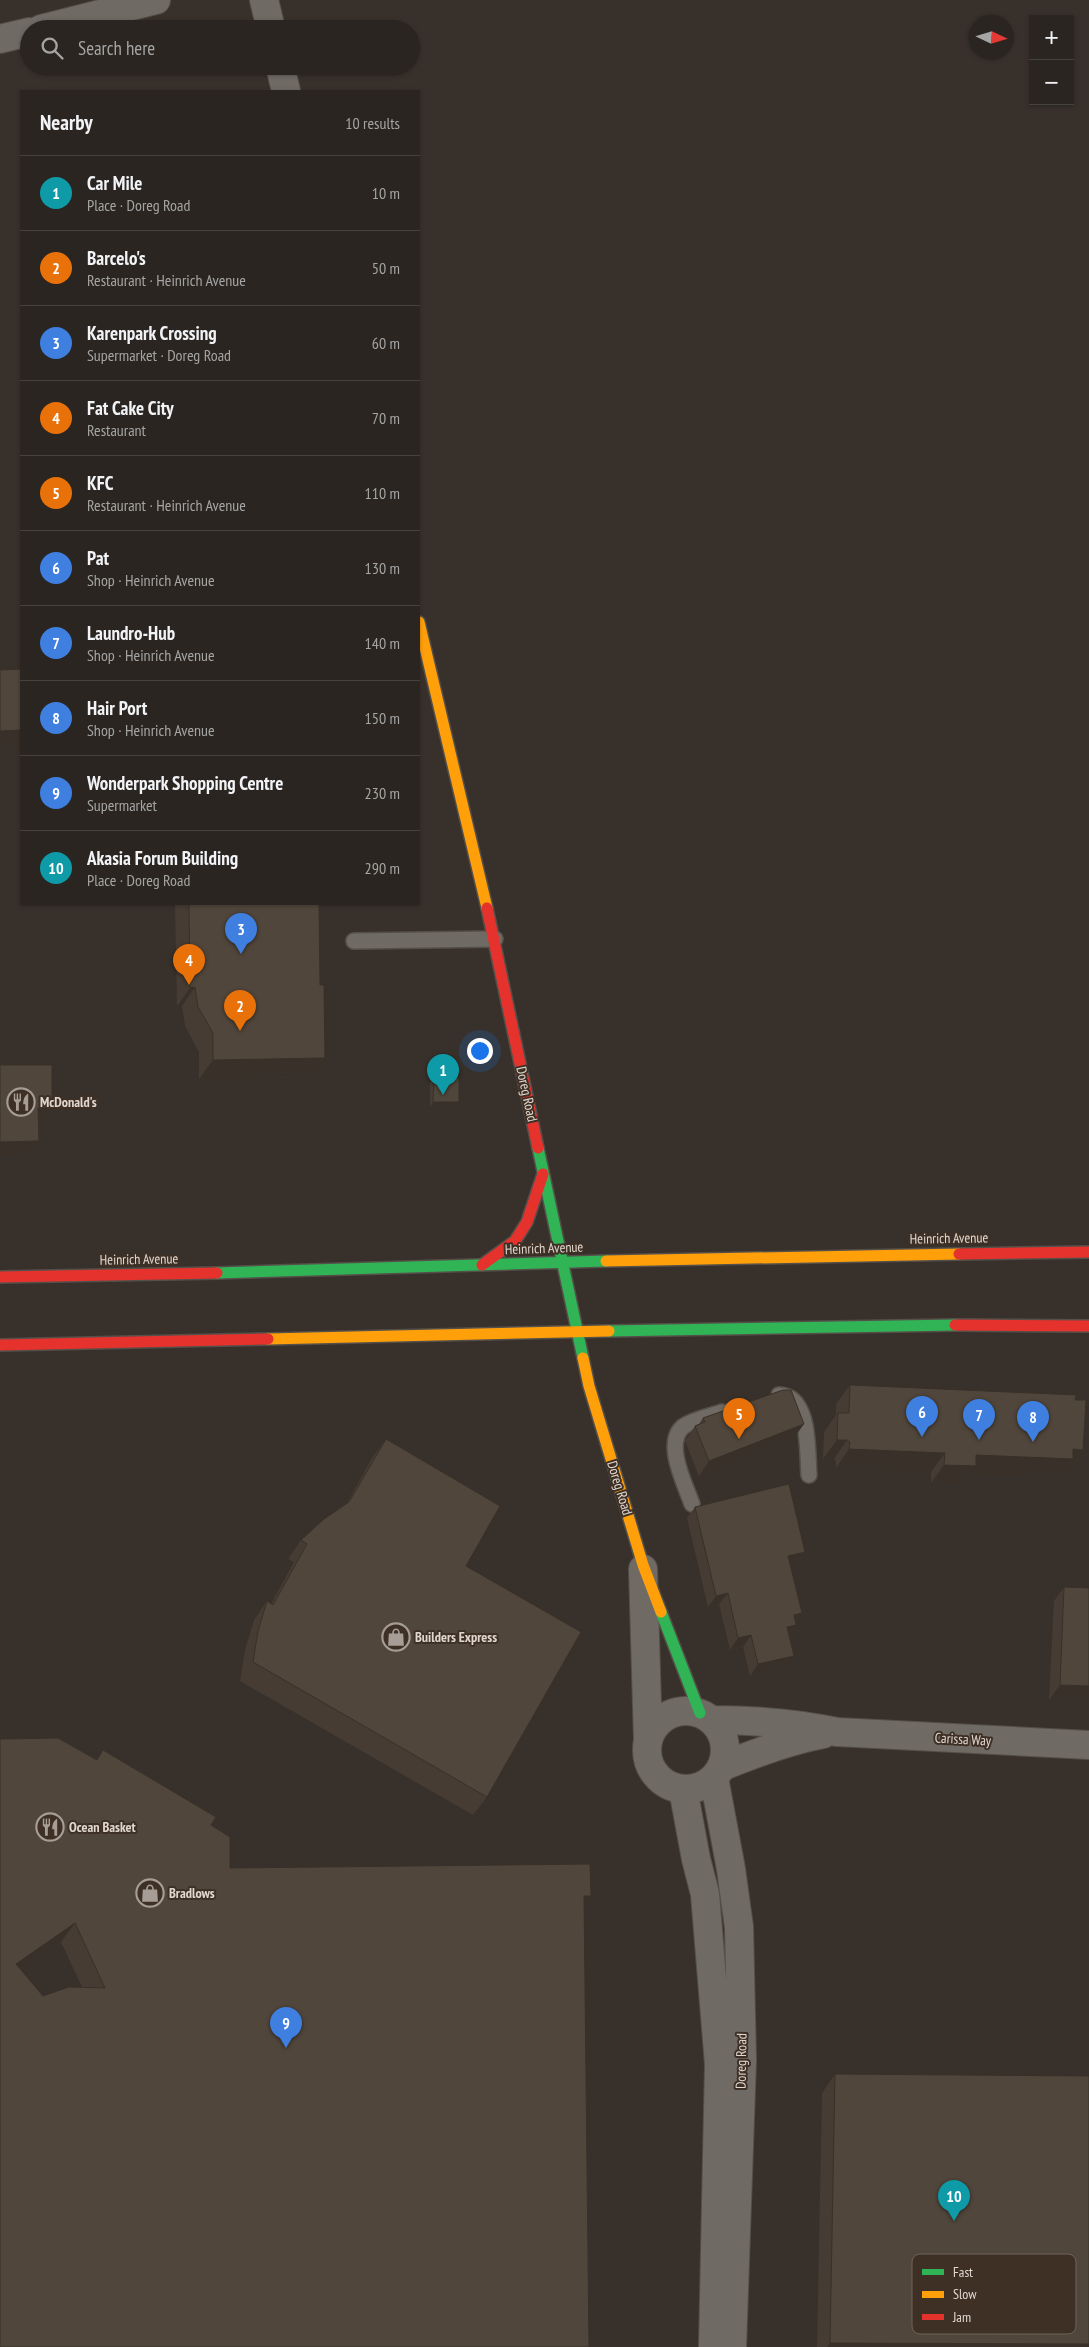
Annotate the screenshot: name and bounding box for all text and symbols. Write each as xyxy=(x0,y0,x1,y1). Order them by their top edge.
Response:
north arrow xyxy=(969,15,1014,60)
map controls xyxy=(1029,15,1074,105)
button: + xyxy=(1029,15,1074,60)
search box xyxy=(20,20,420,75)
icon: search xyxy=(38,34,66,62)
text: Search here xyxy=(78,36,155,60)
button: − xyxy=(1029,60,1074,105)
text: Nearby xyxy=(40,109,93,136)
text: 10 results xyxy=(345,113,400,133)
text: Car Mile xyxy=(87,171,142,195)
text: 1 xyxy=(52,183,60,203)
text: 10 m xyxy=(372,183,400,203)
text: Place · Doreg Road xyxy=(87,195,190,215)
text: Barcelo's xyxy=(87,246,146,270)
text: 2 xyxy=(52,258,60,278)
text: 50 m xyxy=(372,258,400,278)
text: Restaurant · Heinrich Avenue xyxy=(87,270,246,290)
text: Karenpark Crossing xyxy=(87,321,217,345)
text: 3 xyxy=(52,333,60,353)
text: 60 m xyxy=(372,333,400,353)
text: Supermarket · Doreg Road xyxy=(87,345,231,365)
text: Fat Cake City xyxy=(87,396,174,420)
text: 4 xyxy=(52,408,60,428)
text: 70 m xyxy=(372,408,400,428)
text: Restaurant xyxy=(87,420,146,440)
text: KFC xyxy=(87,471,114,495)
text: 5 xyxy=(52,483,60,503)
text: 110 m xyxy=(365,483,400,503)
text: Restaurant · Heinrich Avenue xyxy=(87,495,246,515)
text: Pat xyxy=(87,546,109,570)
text: 6 xyxy=(52,558,60,578)
text: 130 m xyxy=(365,558,400,578)
text: Shop · Heinrich Avenue xyxy=(87,570,215,590)
text: Laundro-Hub xyxy=(87,621,175,645)
text: 7 xyxy=(52,633,60,653)
text: 140 m xyxy=(365,633,400,653)
text: Shop · Heinrich Avenue xyxy=(87,645,215,665)
text: Hair Port xyxy=(87,696,147,720)
text: 8 xyxy=(52,708,60,728)
text: 150 m xyxy=(365,708,400,728)
text: Shop · Heinrich Avenue xyxy=(87,720,215,740)
text: Wonderpark Shopping Centre xyxy=(87,771,283,795)
text: 9 xyxy=(52,783,60,803)
text: 230 m xyxy=(365,783,400,803)
text: Supermarket xyxy=(87,795,157,815)
text: Akasia Forum Building xyxy=(87,846,238,870)
text: 10 xyxy=(48,858,64,878)
text: 290 m xyxy=(365,858,400,878)
text: Place · Doreg Road xyxy=(87,870,190,890)
pin: 3 xyxy=(225,913,257,954)
pin: 4 xyxy=(173,944,205,985)
pin: 2 xyxy=(224,990,256,1031)
your location xyxy=(467,1038,493,1064)
pin: 1 xyxy=(427,1054,459,1095)
street label: Doreg Road xyxy=(512,1065,542,1123)
restaurant icon: McDonald's xyxy=(6,1087,36,1117)
place label: McDonald's xyxy=(40,1093,97,1111)
street label: Heinrich Avenue xyxy=(910,1228,989,1248)
street label: Heinrich Avenue xyxy=(504,1238,584,1258)
street label: Heinrich Avenue xyxy=(100,1249,179,1269)
pin: 6 xyxy=(906,1396,938,1437)
pin: 5 xyxy=(723,1398,755,1439)
pin: 7 xyxy=(963,1399,995,1440)
pin: 8 xyxy=(1017,1401,1049,1442)
street label: Doreg Road xyxy=(603,1459,637,1517)
shop icon: Builders Express xyxy=(381,1622,411,1652)
place label: Builders Express xyxy=(415,1628,497,1646)
street label: Carissa Way xyxy=(934,1729,992,1749)
restaurant icon: Ocean Basket xyxy=(35,1812,65,1842)
place label: Ocean Basket xyxy=(69,1818,136,1836)
shop icon: Bradlows xyxy=(135,1878,165,1908)
place label: Bradlows xyxy=(169,1884,215,1902)
pin: 9 xyxy=(270,2007,302,2048)
street label: Doreg Road xyxy=(732,2033,750,2089)
pin: 10 xyxy=(938,2180,970,2221)
legend xyxy=(912,2254,1076,2334)
text: Fast xyxy=(953,2263,973,2281)
text: Slow xyxy=(953,2285,977,2303)
text: Jam xyxy=(952,2308,971,2326)

